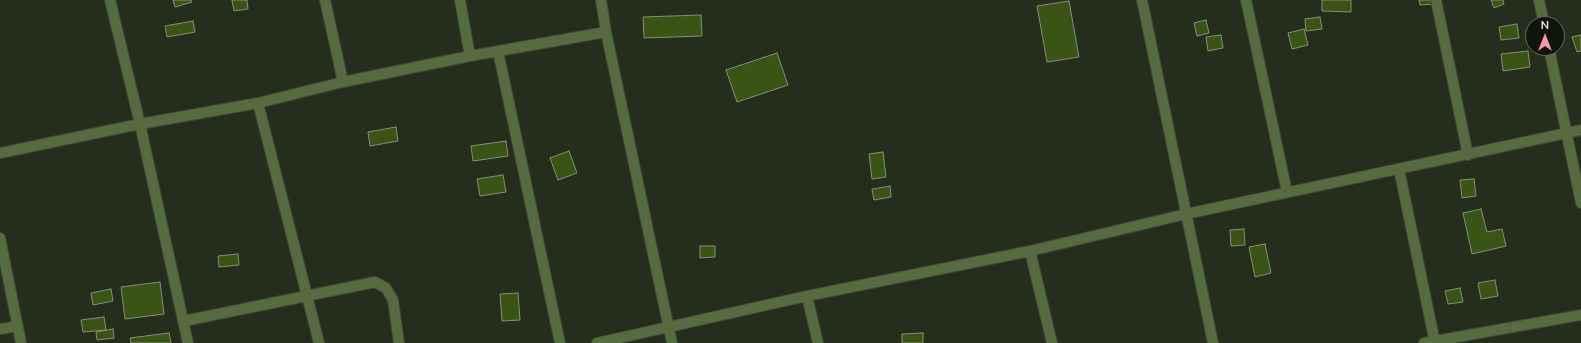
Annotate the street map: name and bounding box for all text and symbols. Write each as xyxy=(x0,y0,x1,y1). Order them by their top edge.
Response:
north arrow xyxy=(1525,16,1565,56)
text: N xyxy=(1541,18,1549,32)

